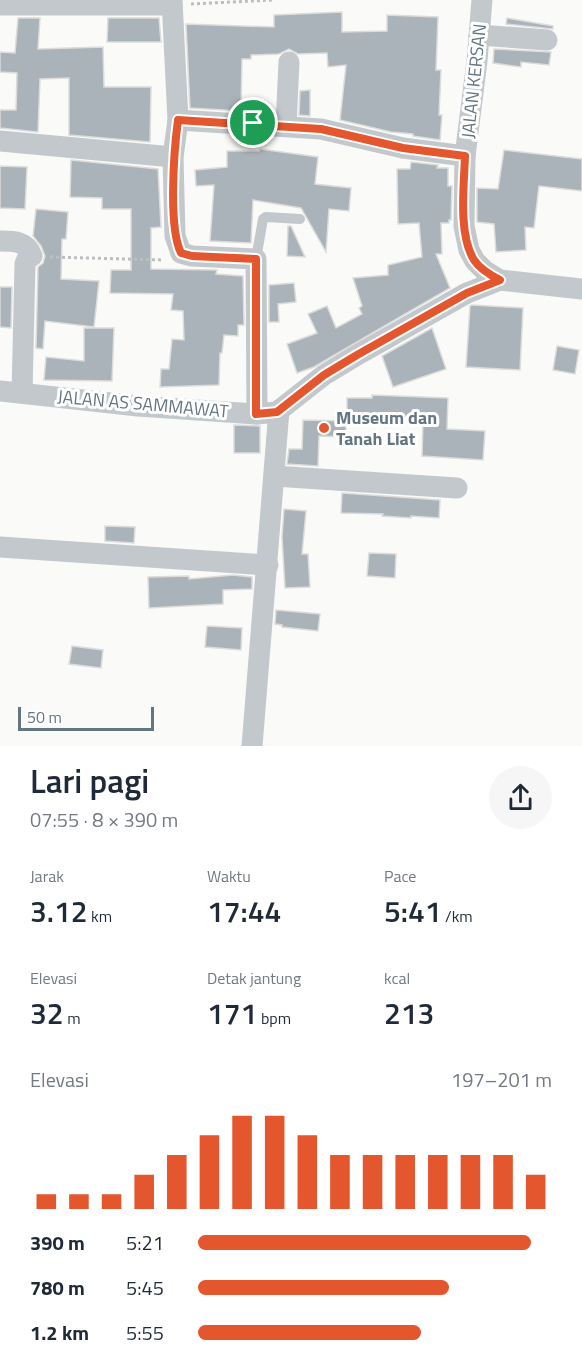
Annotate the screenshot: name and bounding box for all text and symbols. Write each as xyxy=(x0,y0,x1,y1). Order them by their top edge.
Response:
street label: JALAN KERSAN xyxy=(454,22,493,140)
pin xyxy=(227,97,278,148)
icon: arrive xyxy=(236,106,269,139)
street label: JALAN AS SAMMAWAT xyxy=(56,383,230,424)
place label: Museum dan Tanah Liat xyxy=(336,404,437,452)
marker: Museum dan Tanah Liat xyxy=(317,421,331,435)
scale bar xyxy=(18,704,154,732)
text: 50 m xyxy=(27,705,62,729)
text: Lari pagi xyxy=(30,756,149,806)
button: share xyxy=(489,766,552,829)
text: 07:55 · 8 × 390 m xyxy=(30,804,178,835)
text: Jarak xyxy=(30,864,64,888)
text: Waktu xyxy=(207,864,251,888)
text: Pace xyxy=(384,864,416,888)
text: 3.12 xyxy=(30,888,88,934)
text: 17:44 xyxy=(207,888,281,934)
text: 5:41 xyxy=(384,888,442,934)
text: km xyxy=(88,904,112,928)
text: /km xyxy=(442,904,473,928)
text: Elevasi xyxy=(30,966,77,990)
text: Detak jantung xyxy=(207,966,301,990)
text: kcal xyxy=(384,966,410,990)
text: 32 xyxy=(30,990,64,1036)
text: 171 xyxy=(207,990,257,1036)
text: 213 xyxy=(384,990,434,1036)
text: m xyxy=(64,1006,81,1030)
text: bpm xyxy=(257,1006,291,1030)
text: Elevasi xyxy=(30,1064,89,1095)
text: 197–201 m xyxy=(451,1064,552,1095)
text: 390 m xyxy=(30,1227,85,1258)
text: 5:21 xyxy=(126,1227,164,1258)
text: 780 m xyxy=(30,1272,85,1303)
text: 5:45 xyxy=(126,1272,164,1303)
text: 1.2 km xyxy=(30,1317,89,1348)
text: 5:55 xyxy=(126,1317,164,1348)

